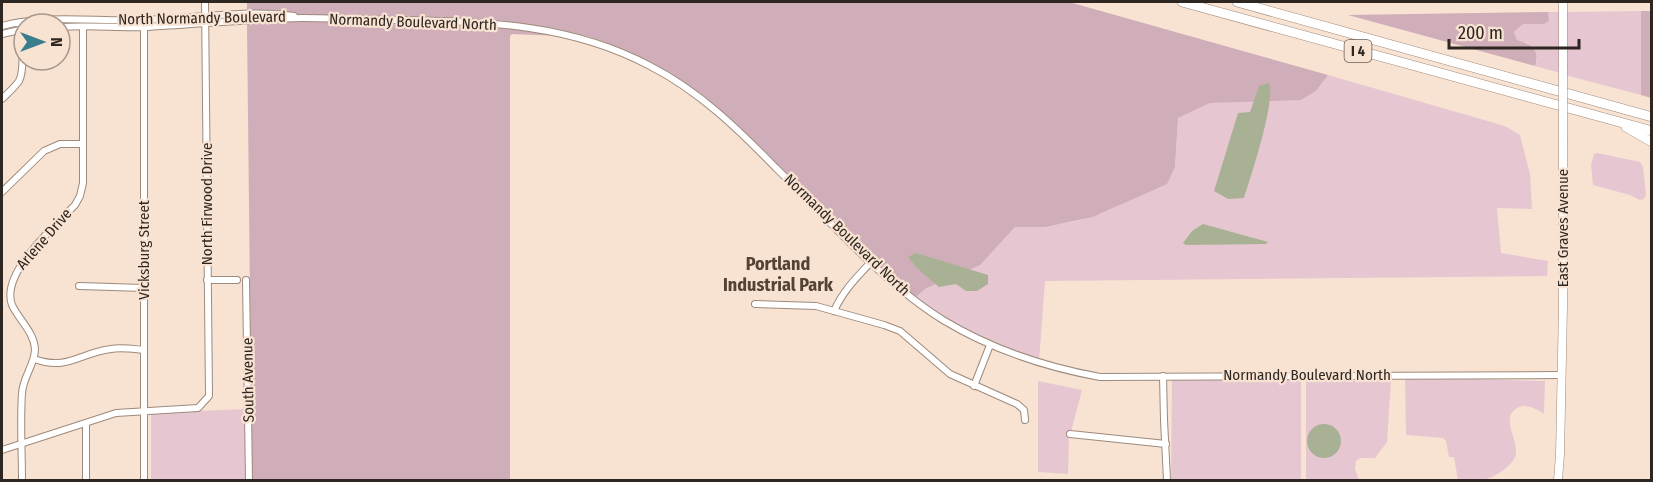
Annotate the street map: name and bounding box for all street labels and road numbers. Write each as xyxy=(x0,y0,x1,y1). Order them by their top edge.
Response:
street label: North Normandy Boulevard xyxy=(118,8,286,28)
street label: Normandy Boulevard North xyxy=(329,10,497,34)
road number: I 4 xyxy=(1344,40,1372,62)
street label: North Firwood Drive xyxy=(198,143,216,265)
street label: East Graves Avenue xyxy=(1554,169,1572,287)
street label: Normandy Boulevard North xyxy=(780,170,914,300)
street label: Vicksburg Street xyxy=(135,200,153,300)
street label: Arlene Drive xyxy=(13,205,75,273)
street label: South Avenue xyxy=(238,338,258,422)
street label: Normandy Boulevard North xyxy=(1223,366,1391,384)

